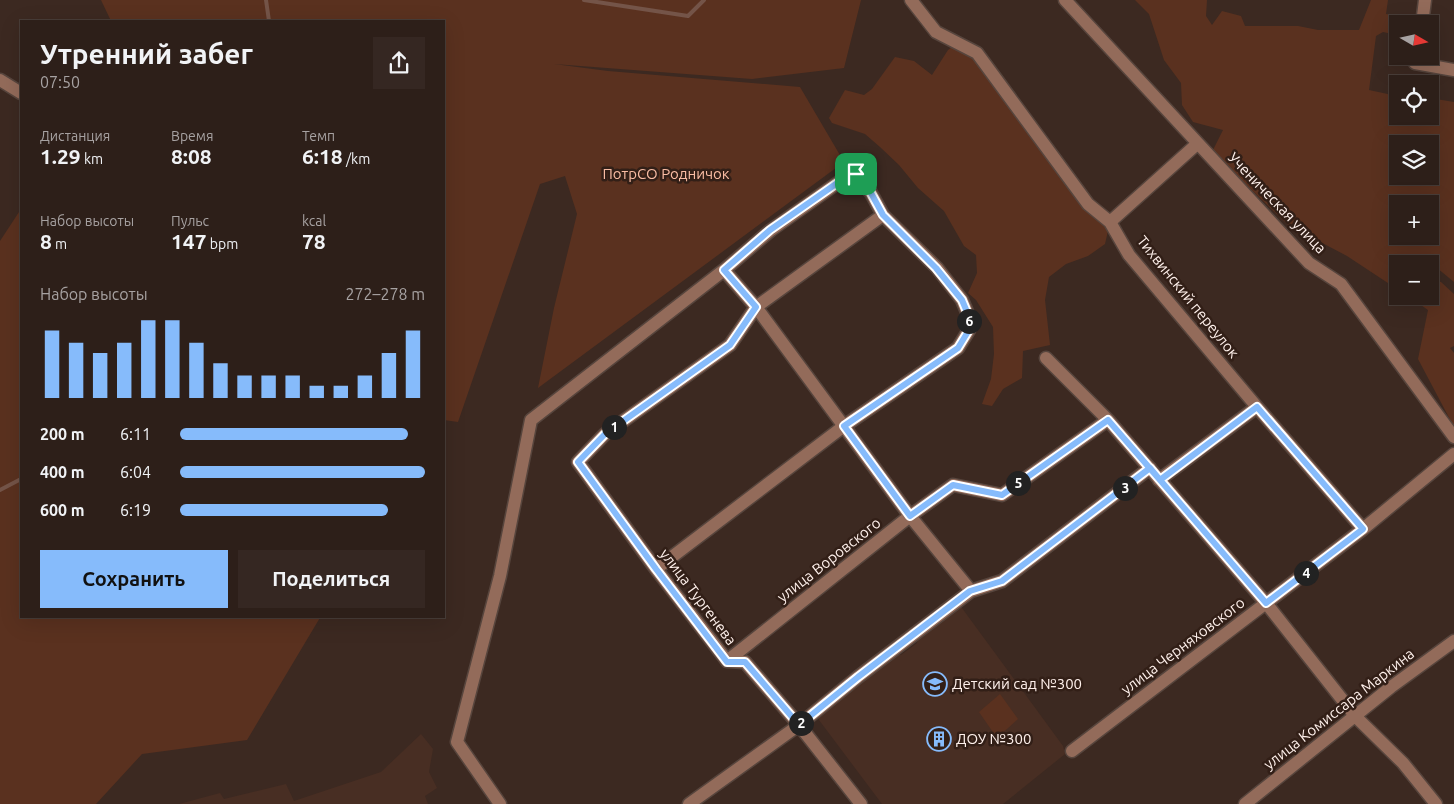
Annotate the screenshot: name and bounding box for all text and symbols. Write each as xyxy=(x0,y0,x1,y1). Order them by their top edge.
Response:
north arrow xyxy=(1389,15,1439,65)
map controls xyxy=(1389,15,1439,305)
button: share xyxy=(373,37,425,89)
text: Утренний забег xyxy=(40,38,253,69)
text: 07:50 xyxy=(40,73,80,91)
button: locate xyxy=(1389,75,1439,125)
text: Дистанция xyxy=(40,128,110,144)
text: Время xyxy=(171,128,214,144)
text: Темп xyxy=(302,128,335,144)
button: layers xyxy=(1389,135,1439,185)
text: 1.29 xyxy=(40,144,81,168)
text: 8:08 xyxy=(171,144,212,168)
text: 6:18 xyxy=(302,144,343,168)
street label: Ученическая улица xyxy=(1225,149,1330,257)
text: km xyxy=(81,151,103,167)
text: /km xyxy=(343,151,370,167)
pin xyxy=(835,153,877,195)
icon: arrive xyxy=(842,160,870,188)
park label: ПотрСО Родничок xyxy=(602,165,730,182)
button: + xyxy=(1389,195,1439,245)
text: Набор высоты xyxy=(40,213,134,229)
text: Пульс xyxy=(171,213,209,229)
text: kcal xyxy=(302,213,326,229)
text: 8 xyxy=(40,229,52,253)
text: 147 xyxy=(171,229,207,253)
text: 78 xyxy=(302,229,326,253)
street label: Тихвинский переулок xyxy=(1134,232,1243,361)
text: m xyxy=(52,236,67,252)
text: bpm xyxy=(207,236,238,252)
button: − xyxy=(1389,255,1439,305)
text: Набор высоты xyxy=(40,285,148,303)
text: 272–278 m xyxy=(345,285,425,303)
pin: 6 xyxy=(956,308,982,334)
text: 6 xyxy=(966,313,973,329)
pin: 1 xyxy=(602,414,626,440)
text: 1 xyxy=(611,419,618,435)
text: 200 m xyxy=(40,425,85,443)
text: 6:11 xyxy=(120,425,151,443)
text: 400 m xyxy=(40,463,85,481)
text: 6:04 xyxy=(120,463,151,481)
pin: 5 xyxy=(1006,470,1030,496)
text: 5 xyxy=(1015,475,1022,491)
pin: 3 xyxy=(1112,476,1138,500)
text: 3 xyxy=(1122,480,1129,496)
text: 600 m xyxy=(40,501,85,519)
text: 6:19 xyxy=(120,501,151,519)
street label: улица Воровского xyxy=(774,514,884,605)
street label: улица Тургенева xyxy=(657,545,740,648)
button: Сохранить xyxy=(40,550,228,608)
button: Поделиться xyxy=(238,550,425,608)
pin: 4 xyxy=(1294,560,1318,586)
text: 4 xyxy=(1303,565,1310,581)
street label: улица Черняховского xyxy=(1118,594,1248,698)
street label: улица Комиссара Маркина xyxy=(1260,645,1417,773)
school or university icon: Детский сад №300 xyxy=(922,671,948,697)
place label: Детский сад №300 xyxy=(952,675,1082,692)
pin: 2 xyxy=(788,710,814,736)
text: 2 xyxy=(798,715,805,731)
building icon: ДОУ №300 xyxy=(926,726,952,752)
place label: ДОУ №300 xyxy=(956,730,1031,747)

